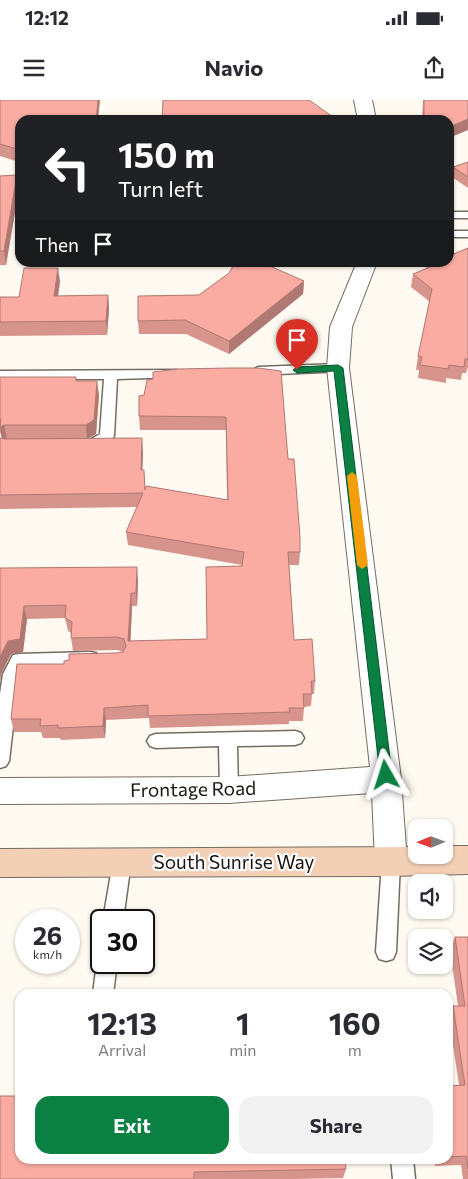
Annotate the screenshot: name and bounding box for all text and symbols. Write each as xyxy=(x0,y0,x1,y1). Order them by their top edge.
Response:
text: 12:12 xyxy=(25,6,69,29)
icon: menu xyxy=(20,54,48,82)
text: Navio xyxy=(204,54,264,81)
icon: share xyxy=(420,54,448,82)
text: 150 m xyxy=(118,132,215,175)
icon: left xyxy=(35,135,100,200)
text: Turn left xyxy=(118,175,203,202)
icon: arrive xyxy=(89,230,117,258)
text: Then xyxy=(35,233,79,256)
pin xyxy=(276,319,318,370)
icon: arrive xyxy=(283,326,311,354)
position arrow xyxy=(359,748,411,800)
street label: Frontage Road xyxy=(130,776,256,801)
north arrow xyxy=(408,819,452,864)
map controls xyxy=(408,819,453,974)
street label: South Sunrise Way xyxy=(154,850,315,873)
button: sound xyxy=(408,874,453,919)
speed limit sign: 30 xyxy=(90,909,155,974)
text: 26 xyxy=(33,920,62,950)
button: layers xyxy=(408,929,453,974)
text: km/h xyxy=(33,947,62,961)
text: 12:13 xyxy=(87,1004,157,1041)
text: 1 xyxy=(236,1004,250,1041)
text: 160 xyxy=(329,1004,381,1041)
text: Arrival xyxy=(98,1040,146,1059)
text: min xyxy=(229,1040,256,1059)
text: m xyxy=(348,1040,362,1059)
button: Exit xyxy=(35,1096,229,1154)
button: Share xyxy=(239,1096,433,1154)

